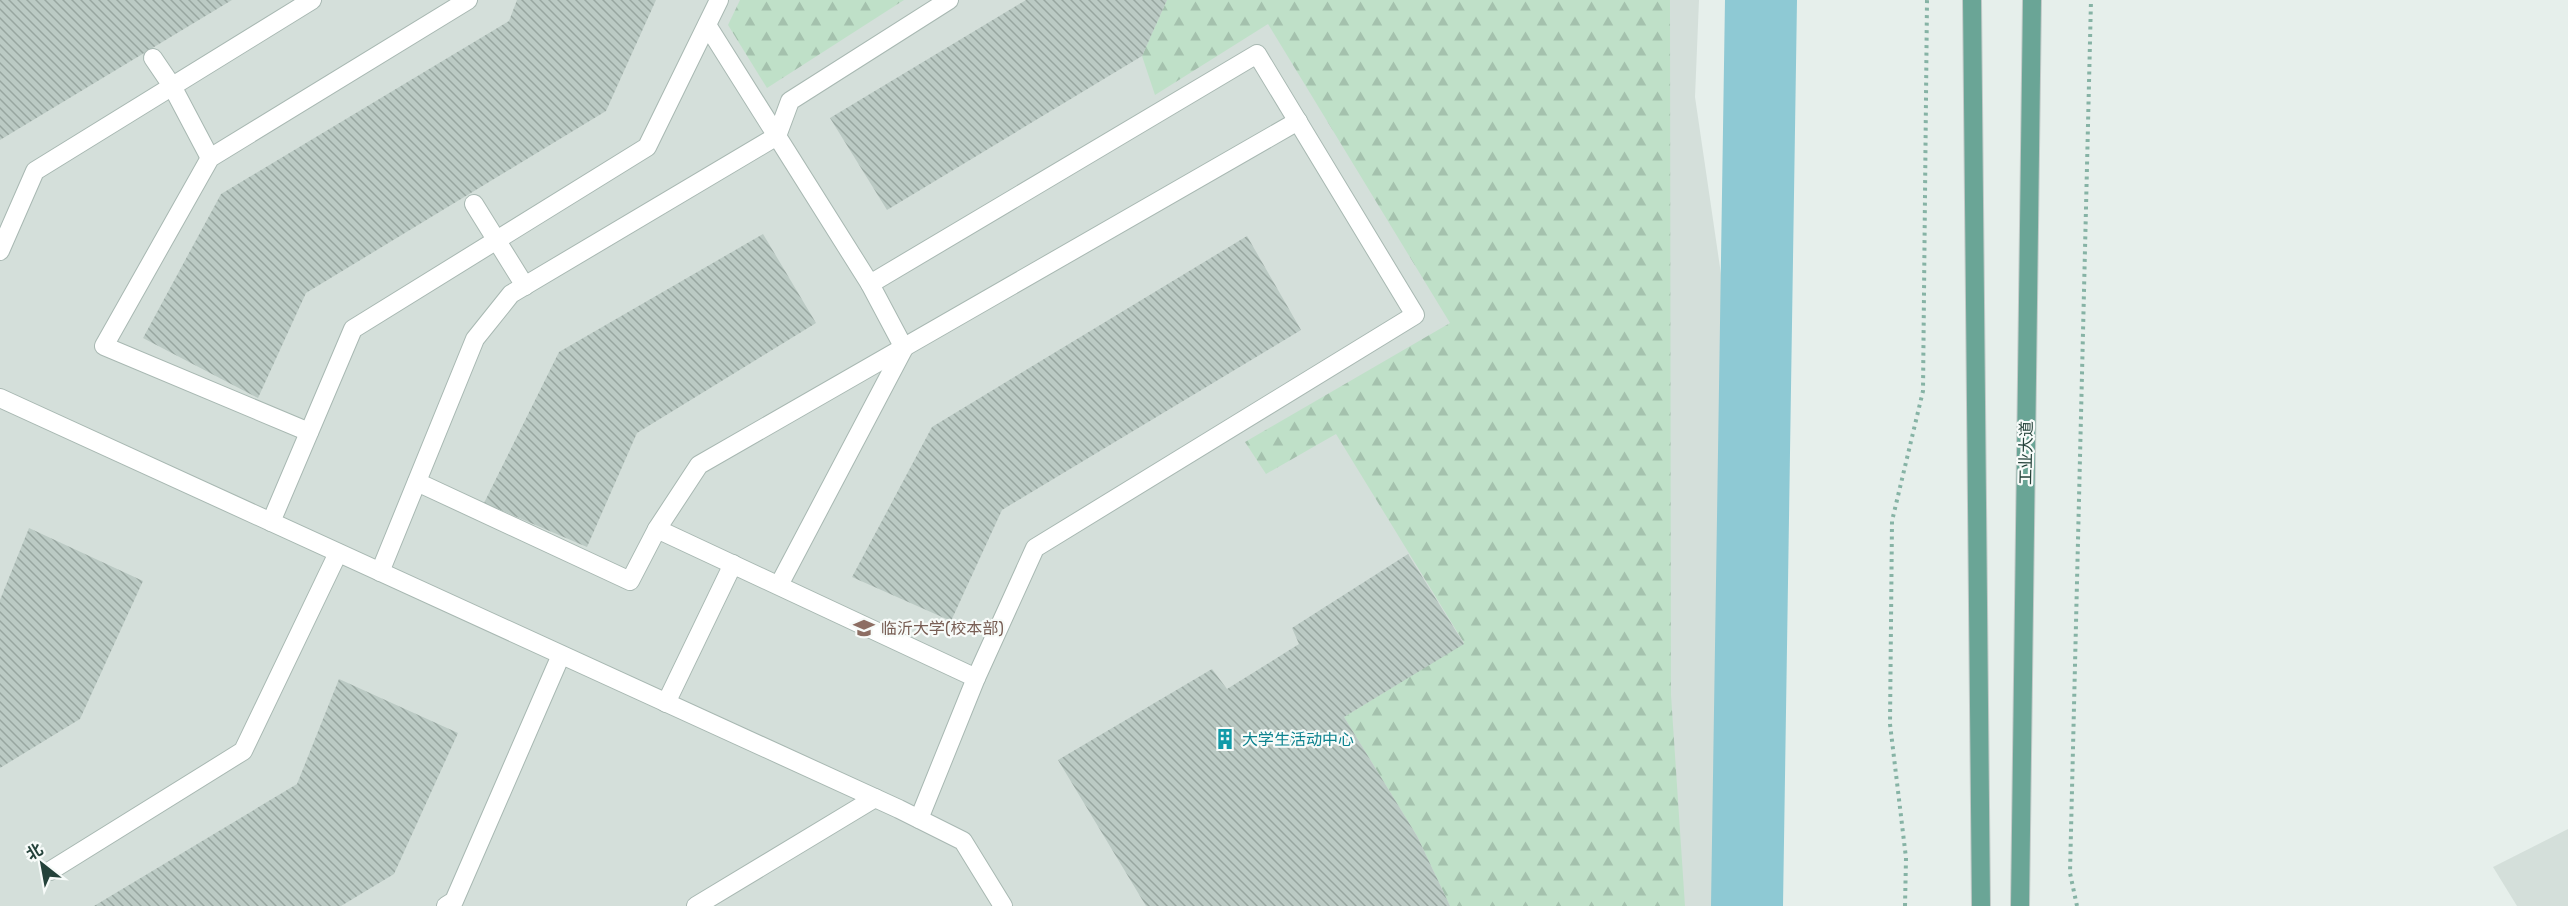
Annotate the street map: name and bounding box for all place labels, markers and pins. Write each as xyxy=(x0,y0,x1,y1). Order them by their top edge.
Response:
school or university icon: 临沂大学(校本部) xyxy=(852,616,876,640)
place label: 临沂大学(校本部) xyxy=(881,619,1004,638)
building icon: 大学生活动中心 xyxy=(1213,727,1237,751)
place label: 大学生活动中心 xyxy=(1242,730,1354,749)

